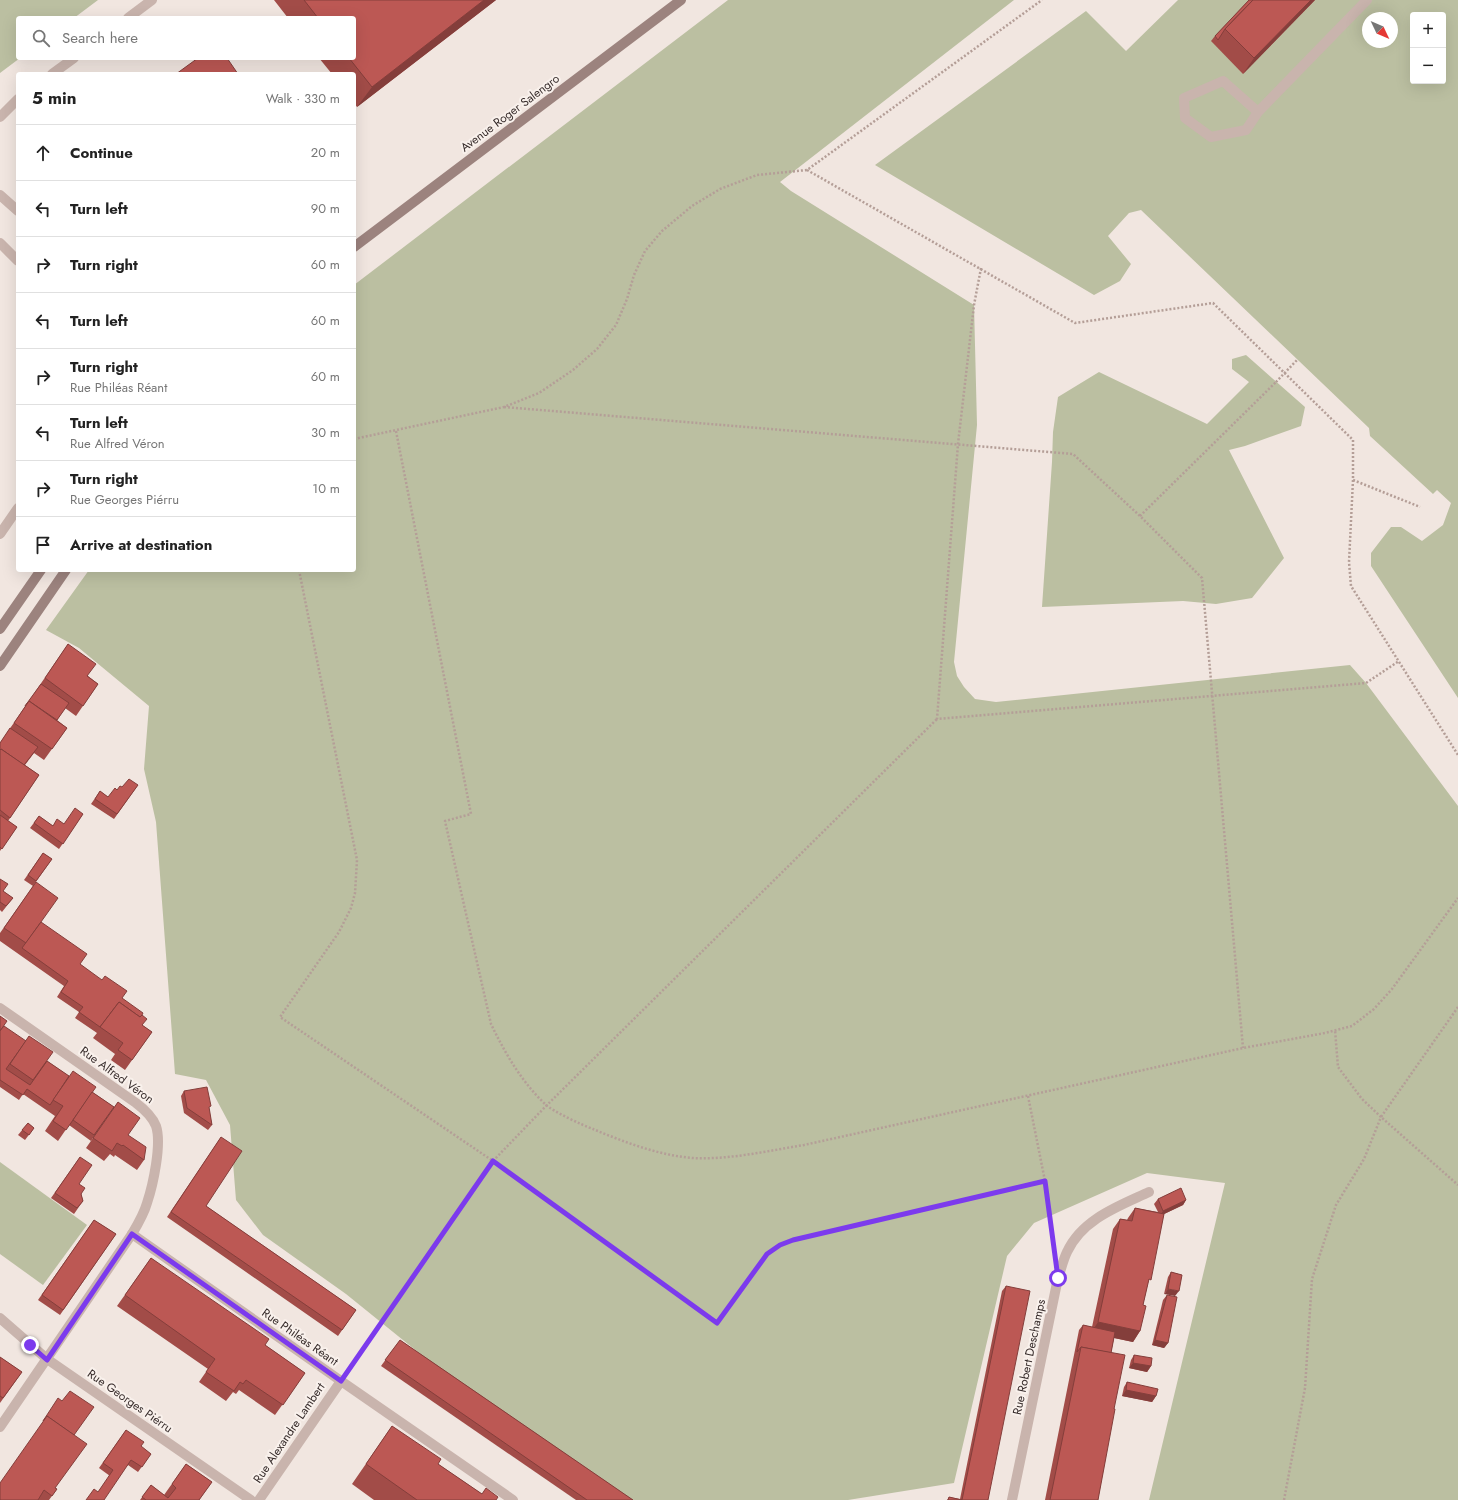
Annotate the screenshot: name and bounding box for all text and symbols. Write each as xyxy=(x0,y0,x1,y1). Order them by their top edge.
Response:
north arrow xyxy=(1362,12,1398,48)
map controls xyxy=(1410,12,1446,84)
button: + xyxy=(1410,12,1446,48)
search box xyxy=(16,16,356,60)
icon: search xyxy=(30,27,52,49)
text: Search here xyxy=(62,27,138,49)
button: − xyxy=(1410,48,1446,84)
street label: Avenue Roger Salengro xyxy=(457,69,564,156)
text: 5 min xyxy=(32,86,76,110)
text: Walk · 330 m xyxy=(266,89,340,108)
icon: ahead xyxy=(32,142,54,164)
text: Continue xyxy=(70,142,133,164)
text: 20 m xyxy=(311,143,340,162)
icon: left xyxy=(32,198,54,220)
text: Turn left xyxy=(70,198,128,220)
text: 90 m xyxy=(311,199,340,218)
icon: right xyxy=(32,254,54,276)
text: Turn right xyxy=(70,254,138,276)
text: 60 m xyxy=(311,255,340,274)
icon: left xyxy=(32,310,54,332)
text: Turn left xyxy=(70,310,128,332)
text: 60 m xyxy=(311,311,340,330)
text: Turn right xyxy=(70,356,138,378)
icon: right xyxy=(32,366,54,388)
text: 60 m xyxy=(311,367,340,386)
text: Rue Philéas Réant xyxy=(70,378,167,397)
text: Turn left xyxy=(70,412,128,434)
icon: left xyxy=(32,422,54,444)
text: 30 m xyxy=(311,423,340,442)
text: Rue Alfred Véron xyxy=(70,434,165,453)
text: Turn right xyxy=(70,468,138,490)
icon: right xyxy=(32,478,54,500)
text: 10 m xyxy=(312,479,340,498)
text: Rue Georges Piérru xyxy=(70,490,179,509)
icon: arrive xyxy=(32,534,54,556)
text: Arrive at destination xyxy=(70,534,212,556)
street label: Rue Alfred Véron xyxy=(76,1042,158,1108)
route start xyxy=(1049,1269,1067,1287)
street label: Rue Robert Deschamps xyxy=(1008,1297,1050,1416)
street label: Rue Philéas Réant xyxy=(258,1304,342,1370)
route end xyxy=(21,1336,39,1354)
street label: Rue Georges Piérru xyxy=(84,1365,176,1437)
street label: Rue Alexandre Lambert xyxy=(249,1379,329,1487)

